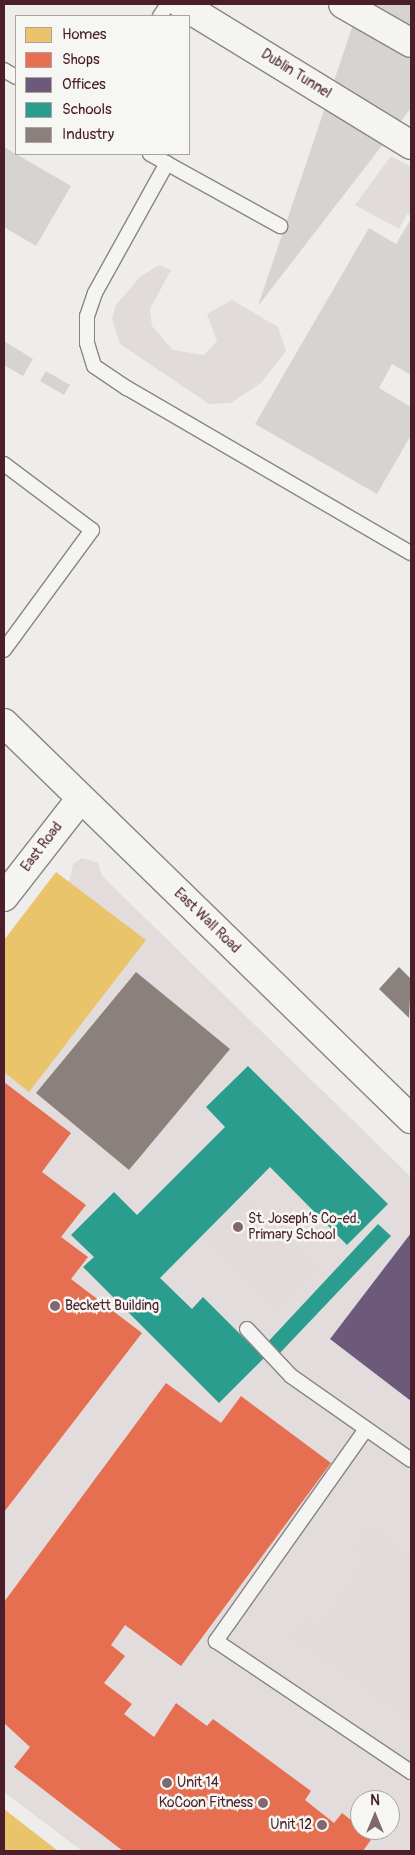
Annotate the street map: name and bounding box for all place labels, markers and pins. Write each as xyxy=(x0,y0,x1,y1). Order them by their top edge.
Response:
place label: St. Joseph’s Co-ed. Primary School xyxy=(248,1211,360,1244)
marker: St. Joseph’s Co-ed. Primary School xyxy=(232,1221,244,1233)
place label: Beckett Building xyxy=(65,1298,159,1314)
marker: Beckett Building xyxy=(49,1300,61,1312)
place label: Unit 14 xyxy=(177,1775,219,1791)
marker: Unit 14 xyxy=(161,1777,173,1789)
place label: KoCoon Fitness xyxy=(159,1795,253,1811)
marker: KoCoon Fitness xyxy=(257,1797,269,1809)
place label: Unit 12 xyxy=(270,1817,312,1833)
marker: Unit 12 xyxy=(316,1819,328,1831)

